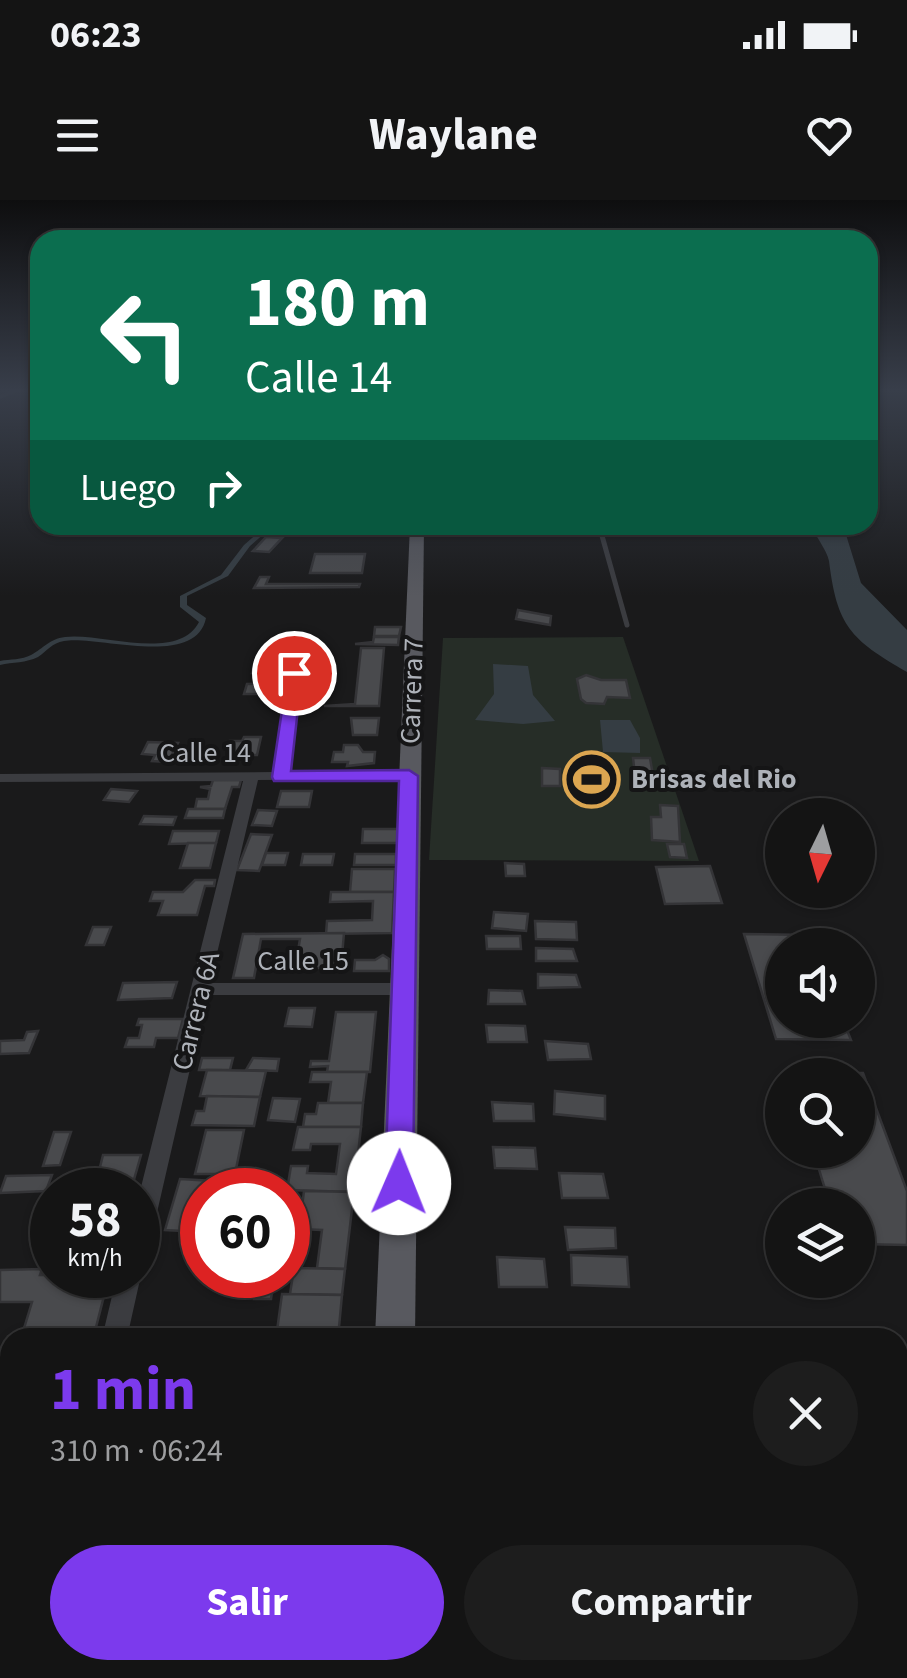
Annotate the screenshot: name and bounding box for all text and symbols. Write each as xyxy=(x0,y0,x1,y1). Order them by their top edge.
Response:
text: 06:23 xyxy=(50,8,142,62)
text: Waylane xyxy=(369,103,538,167)
icon: menu xyxy=(50,108,105,163)
icon: heart xyxy=(802,108,857,163)
text: 180 m xyxy=(245,253,430,353)
icon: left xyxy=(80,270,210,400)
text: Calle 14 xyxy=(245,346,392,410)
icon: right xyxy=(196,460,251,515)
text: Luego xyxy=(80,461,176,515)
pin xyxy=(252,631,337,716)
street label: Carrera 7 xyxy=(390,637,434,745)
icon: arrive xyxy=(267,646,322,701)
street label: Calle 14 xyxy=(159,733,251,773)
sports icon: Brisas del Rio xyxy=(562,749,622,809)
place label: Brisas del Rio xyxy=(631,759,797,799)
north arrow xyxy=(765,798,875,908)
map controls xyxy=(765,798,875,1298)
button: sound xyxy=(765,928,875,1038)
street label: Calle 15 xyxy=(257,941,349,981)
street label: Carrera 6A xyxy=(162,947,230,1075)
button: search xyxy=(765,1058,875,1168)
position arrow xyxy=(347,1131,451,1235)
speed limit sign: 60 xyxy=(180,1168,310,1298)
text: 58 xyxy=(69,1185,121,1256)
button: layers xyxy=(765,1188,875,1298)
text: km/h xyxy=(67,1240,123,1276)
text: 1 min xyxy=(50,1348,196,1433)
button: close xyxy=(753,1361,858,1466)
text: 310 m · 06:24 xyxy=(50,1428,223,1474)
button: Salir xyxy=(50,1545,444,1660)
button: Compartir xyxy=(464,1545,858,1660)

